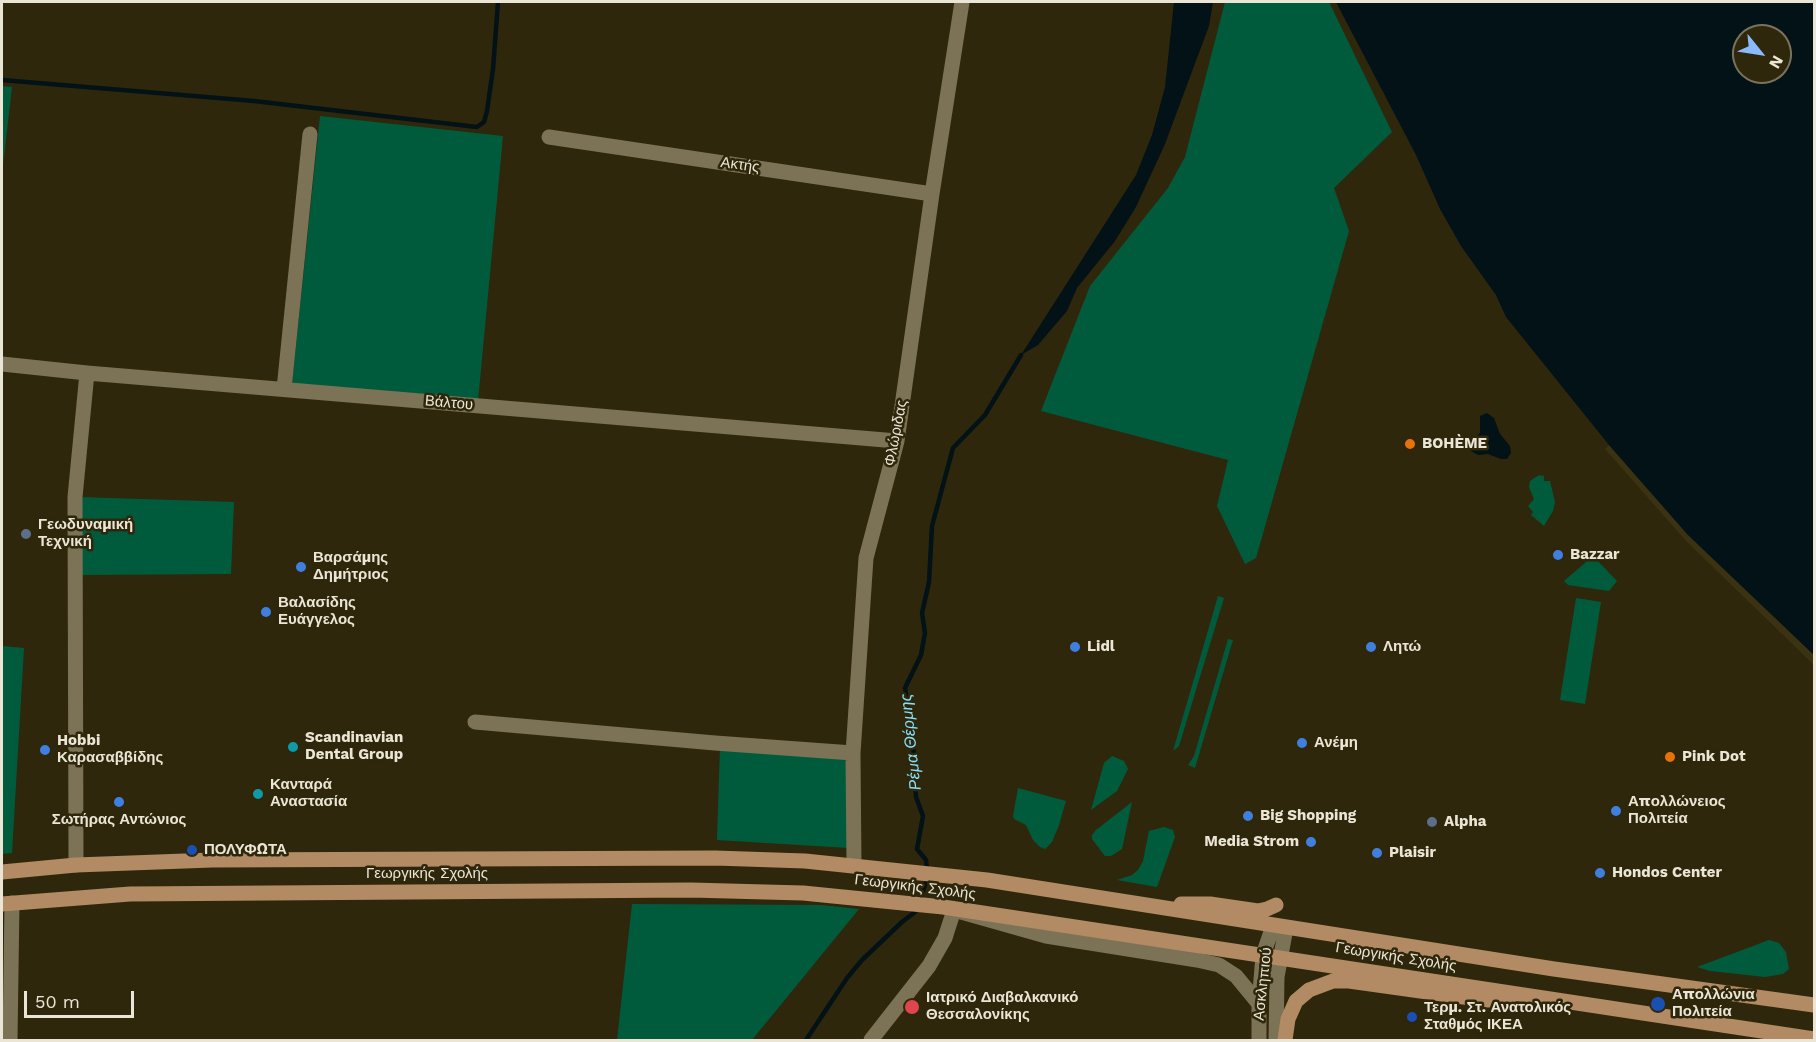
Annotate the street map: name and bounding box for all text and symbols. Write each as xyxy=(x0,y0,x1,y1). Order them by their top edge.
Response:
north arrow xyxy=(1732,24,1792,84)
text: N xyxy=(1765,52,1787,72)
street label: Ακτής xyxy=(719,153,761,177)
street label: Βάλτου xyxy=(424,392,474,414)
street label: Φλώριδας xyxy=(881,398,911,468)
place label: BOHÈME xyxy=(1422,435,1487,453)
marker: BOHÈME xyxy=(1403,437,1417,451)
place label: Γεωδυναμική Τεχνική xyxy=(38,516,133,551)
marker: Γεωδυναμική Τεχνική xyxy=(19,527,33,541)
place label: Bazzar xyxy=(1570,546,1620,564)
marker: Bazzar xyxy=(1551,548,1565,562)
place label: Βαρσάμης Δημήτριος xyxy=(313,549,389,584)
marker: Βαρσάμης Δημήτριος xyxy=(294,560,308,574)
place label: Βαλασίδης Ευάγγελος xyxy=(278,594,356,629)
marker: Βαλασίδης Ευάγγελος xyxy=(259,605,273,619)
place label: Lidl xyxy=(1087,638,1115,656)
place label: Λητώ xyxy=(1383,638,1421,656)
marker: Lidl xyxy=(1068,640,1082,654)
marker: Λητώ xyxy=(1364,640,1378,654)
water label: Ρέμα Θέρμης xyxy=(896,693,926,791)
place label: Scandinavian Dental Group xyxy=(305,729,403,764)
place label: Hobbi Καρασαββίδης xyxy=(57,732,163,767)
place label: Ανέμη xyxy=(1314,734,1358,752)
marker: Ανέμη xyxy=(1295,736,1309,750)
marker: Scandinavian Dental Group xyxy=(286,740,300,754)
marker: Hobbi Καρασαββίδης xyxy=(38,743,52,757)
place label: Pink Dot xyxy=(1682,748,1746,766)
marker: Pink Dot xyxy=(1663,750,1677,764)
place label: Κανταρά Αναστασία xyxy=(270,776,347,811)
marker: Κανταρά Αναστασία xyxy=(251,787,265,801)
place label: Απολλώνειος Πολιτεία xyxy=(1628,793,1726,828)
marker: Σωτήρας Αντώνιος xyxy=(112,795,126,809)
marker: Απολλώνειος Πολιτεία xyxy=(1609,804,1623,818)
place label: Big Shopping xyxy=(1260,807,1356,825)
marker: Big Shopping xyxy=(1241,809,1255,823)
place label: Σωτήρας Αντώνιος xyxy=(52,811,186,829)
place label: Alpha xyxy=(1444,813,1486,831)
marker: Alpha xyxy=(1425,815,1439,829)
place label: Media Strom xyxy=(1204,833,1299,851)
marker: Media Strom xyxy=(1304,835,1318,849)
place label: ΠΟΛΥΦΩΤΑ xyxy=(204,841,287,859)
marker: ΠΟΛΥΦΩΤΑ xyxy=(185,843,199,857)
place label: Plaisir xyxy=(1389,844,1436,862)
marker: Plaisir xyxy=(1370,846,1384,860)
place label: Hondos Center xyxy=(1612,864,1722,882)
street label: Γεωργικής Σχολής xyxy=(366,865,488,883)
marker: Hondos Center xyxy=(1593,866,1607,880)
street label: Γεωργικής Σχολής xyxy=(853,871,977,903)
street label: Γεωργικής Σχολής xyxy=(1334,939,1458,975)
street label: Ασκληπιού xyxy=(1250,946,1276,1022)
scale bar xyxy=(27,979,136,1017)
place label: Απολλώνια Πολιτεία xyxy=(1672,986,1755,1021)
place label: Ιατρικό Διαβαλκανικό Θεσσαλονίκης xyxy=(926,989,1078,1024)
text: 50 m xyxy=(35,991,80,1012)
marker: Απολλώνια Πολιτεία xyxy=(1649,995,1667,1013)
marker: Ιατρικό Διαβαλκανικό Θεσσαλονίκης xyxy=(903,998,921,1016)
place label: Τερμ. Στ. Ανατολικός Σταθμός ΙΚΕΑ xyxy=(1424,999,1571,1034)
marker: Τερμ. Στ. Ανατολικός Σταθμός ΙΚΕΑ xyxy=(1405,1010,1419,1024)

